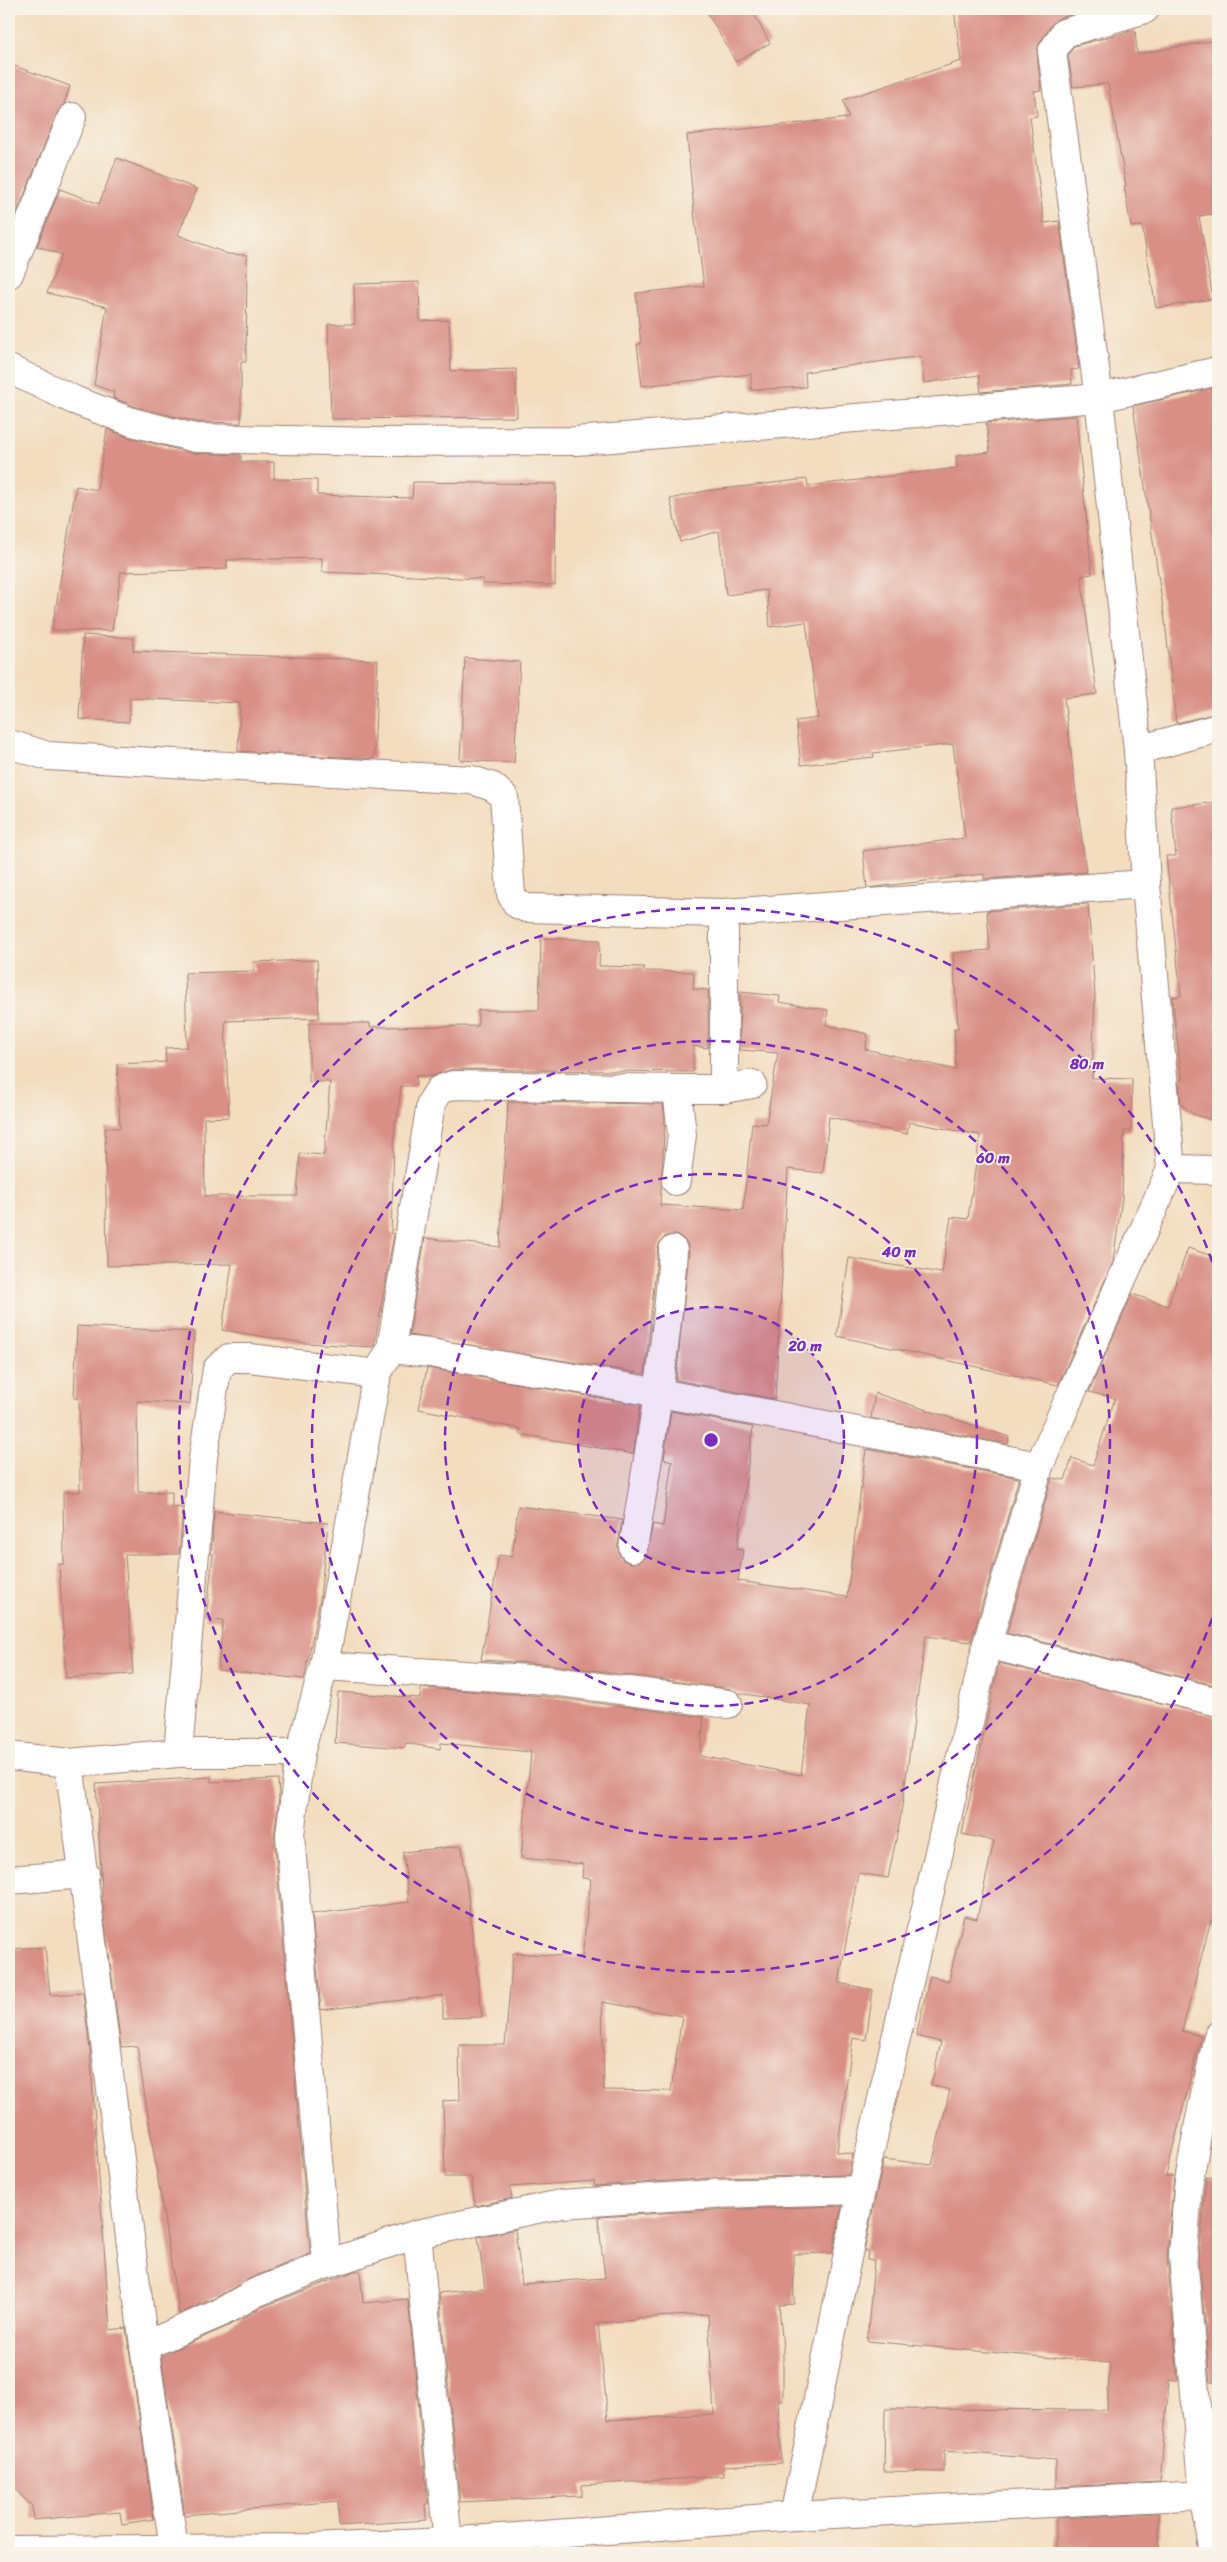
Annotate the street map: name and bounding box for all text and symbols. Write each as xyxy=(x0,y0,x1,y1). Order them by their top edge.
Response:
text: 80 m xyxy=(1069,1051,1104,1077)
text: 60 m xyxy=(975,1145,1010,1171)
text: 40 m xyxy=(881,1239,917,1265)
text: 20 m xyxy=(787,1333,822,1359)
centre of rings xyxy=(702,1431,720,1449)

